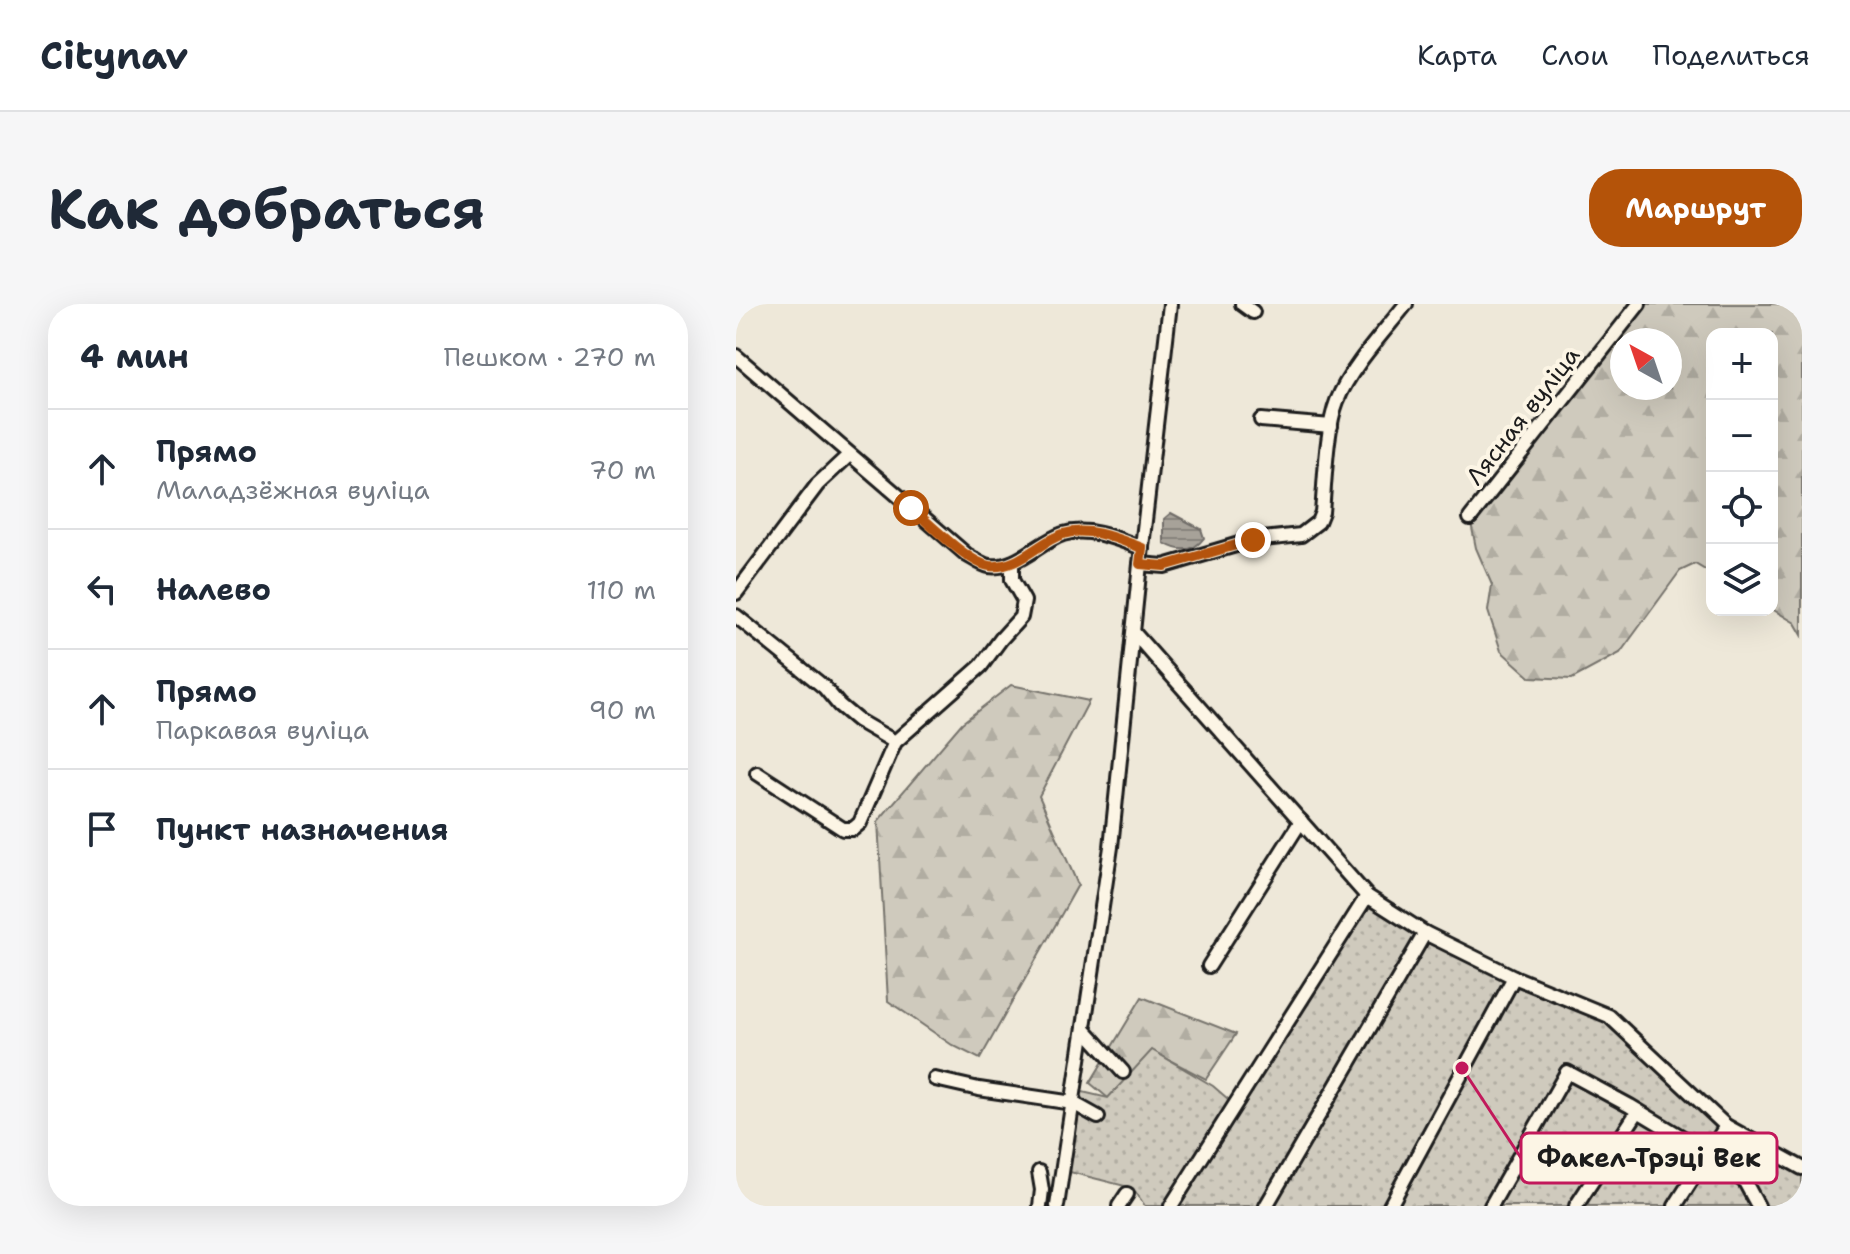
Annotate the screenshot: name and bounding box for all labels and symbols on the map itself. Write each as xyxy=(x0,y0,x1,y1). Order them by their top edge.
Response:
north arrow xyxy=(1610,328,1682,400)
street label: Лясная вуліца xyxy=(1459,340,1587,492)
route start xyxy=(893,490,929,526)
route end xyxy=(1235,522,1271,558)
callout: Факел-Трэці Век xyxy=(1521,1133,1777,1183)
text: Факел-Трэці Век xyxy=(1537,1140,1761,1175)

